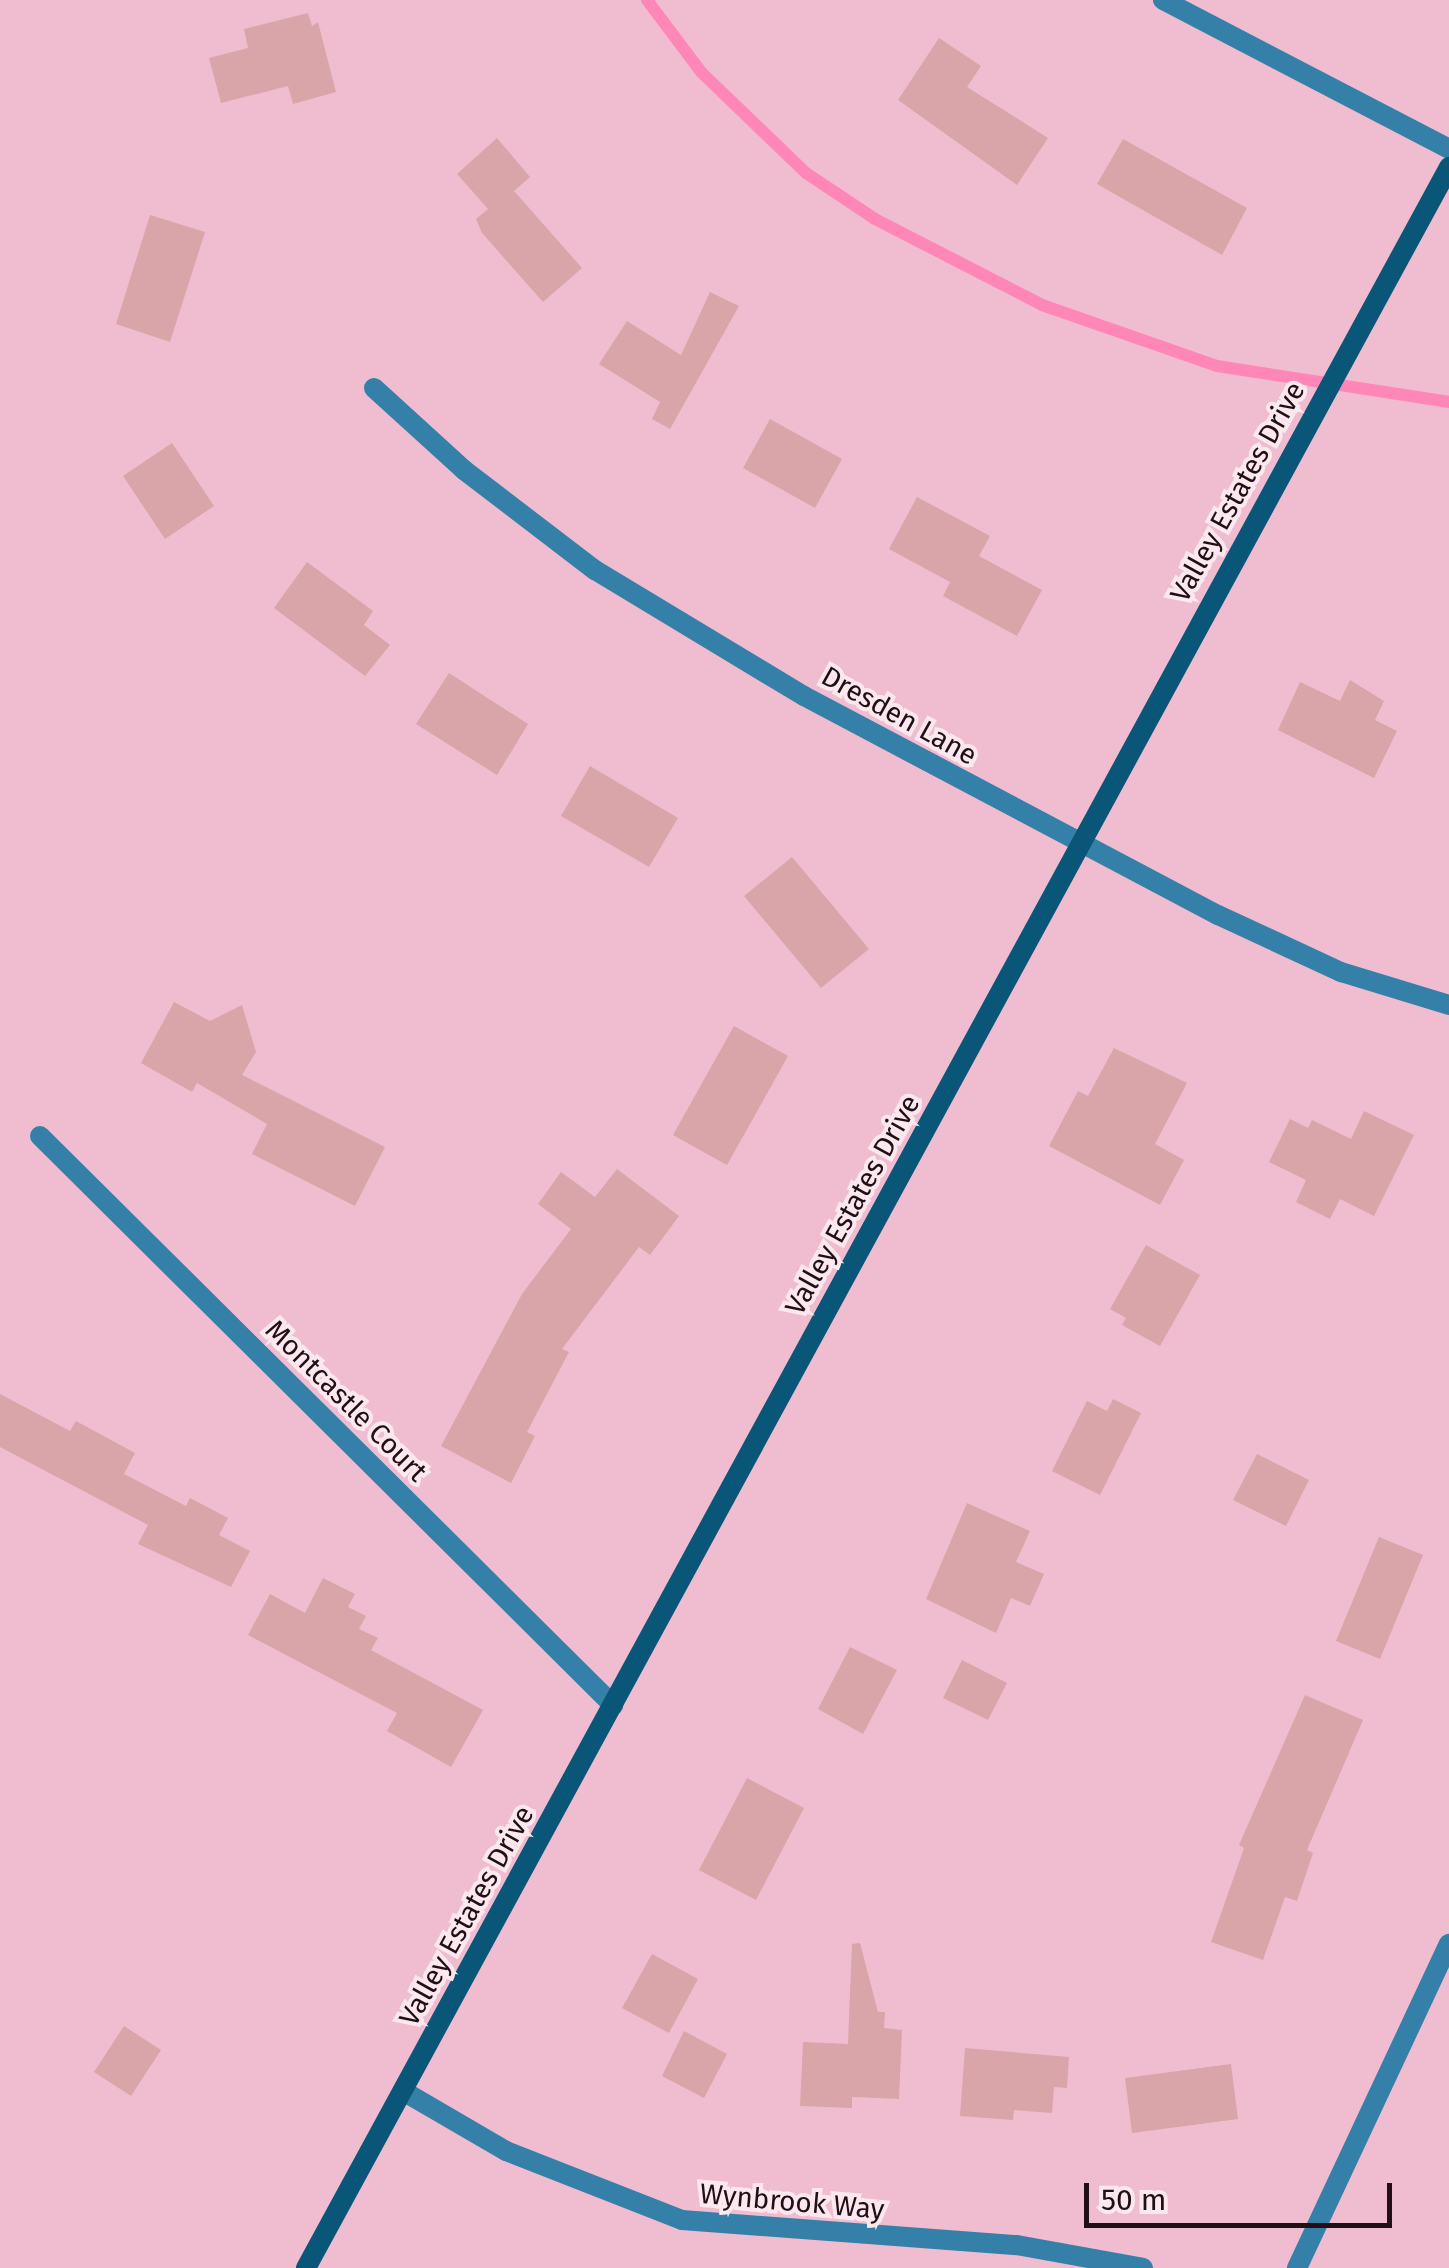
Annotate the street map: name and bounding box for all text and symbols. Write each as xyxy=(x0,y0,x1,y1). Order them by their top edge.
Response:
street label: Valley Estates Drive xyxy=(1164,376,1312,608)
street label: Dresden Lane xyxy=(815,659,983,773)
street label: Valley Estates Drive xyxy=(779,1089,927,1321)
street label: Montcastle Court xyxy=(258,1313,434,1489)
street label: Valley Estates Drive xyxy=(393,1800,541,2032)
scale bar xyxy=(1089,2163,1396,2225)
street label: Wynbrook Way xyxy=(698,2177,886,2227)
text: 50 m xyxy=(1101,2182,1166,2218)

